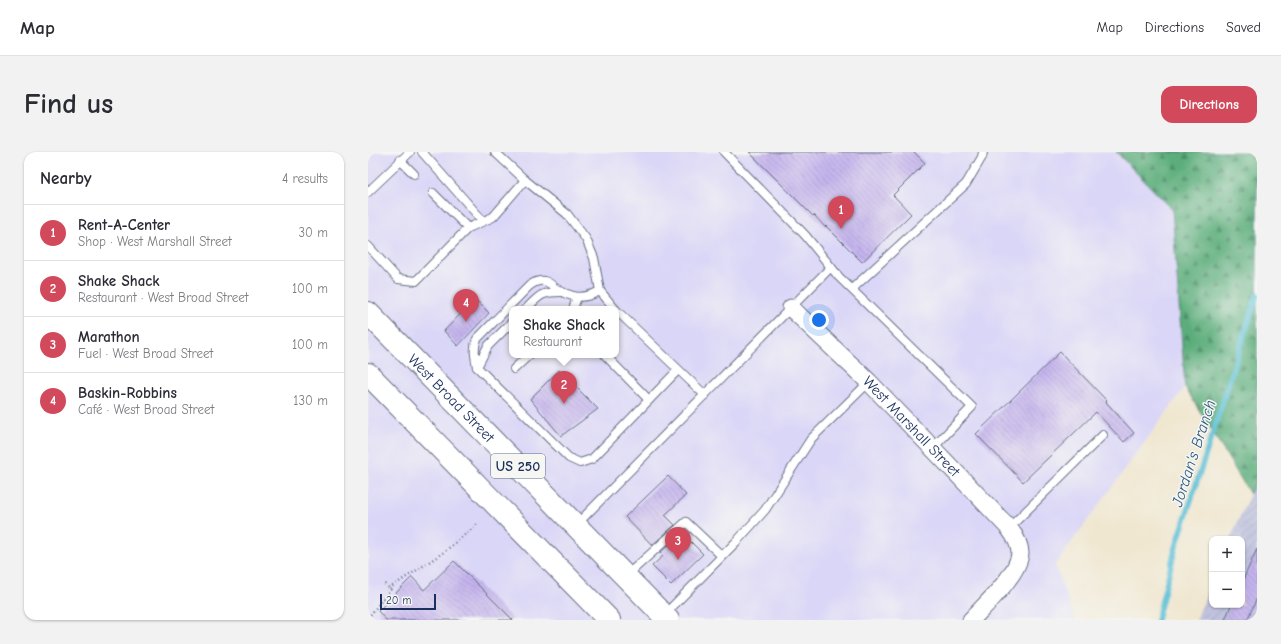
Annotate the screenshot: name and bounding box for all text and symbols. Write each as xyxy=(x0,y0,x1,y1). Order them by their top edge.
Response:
text: Map xyxy=(20,17,55,39)
text: Map xyxy=(1096,19,1123,36)
text: Directions xyxy=(1145,19,1204,36)
text: Saved xyxy=(1226,19,1261,36)
button: Directions xyxy=(1161,86,1257,123)
text: Find us xyxy=(24,88,113,120)
text: Nearby xyxy=(40,169,91,188)
text: 4 results xyxy=(282,171,328,186)
pin: 1 xyxy=(828,196,854,229)
text: Rent-A-Center xyxy=(78,216,170,234)
text: 1 xyxy=(50,225,56,240)
text: 30 m xyxy=(298,225,328,240)
text: Shop · West Marshall Street xyxy=(78,234,232,249)
text: Shake Shack xyxy=(78,272,160,290)
text: 2 xyxy=(50,281,56,296)
text: 100 m xyxy=(292,281,328,296)
pin: 4 xyxy=(453,289,479,322)
text: Restaurant · West Broad Street xyxy=(78,290,248,305)
popup xyxy=(509,306,619,358)
your location xyxy=(809,310,829,330)
text: Shake Shack xyxy=(523,316,605,334)
text: Marathon xyxy=(78,328,140,346)
text: Restaurant xyxy=(523,334,582,349)
text: 3 xyxy=(50,337,56,352)
text: 100 m xyxy=(292,337,328,352)
text: Fuel · West Broad Street xyxy=(78,346,213,361)
street label: West Broad Street xyxy=(404,350,499,447)
pin: 2 xyxy=(551,371,577,404)
street label: West Marshall Street xyxy=(859,372,964,481)
text: Baskin-Robbins xyxy=(78,384,177,402)
text: 4 xyxy=(50,393,56,408)
text: 130 m xyxy=(293,393,328,408)
water label: Jordan's Branch xyxy=(1168,398,1220,510)
text: Café · West Broad Street xyxy=(78,402,214,417)
road number: US 250 xyxy=(491,454,545,478)
pin: 3 xyxy=(665,527,691,560)
map controls xyxy=(1209,536,1245,608)
button: + xyxy=(1209,536,1245,572)
button: − xyxy=(1209,572,1245,608)
scale bar xyxy=(380,592,436,611)
text: 20 m xyxy=(386,594,411,607)

